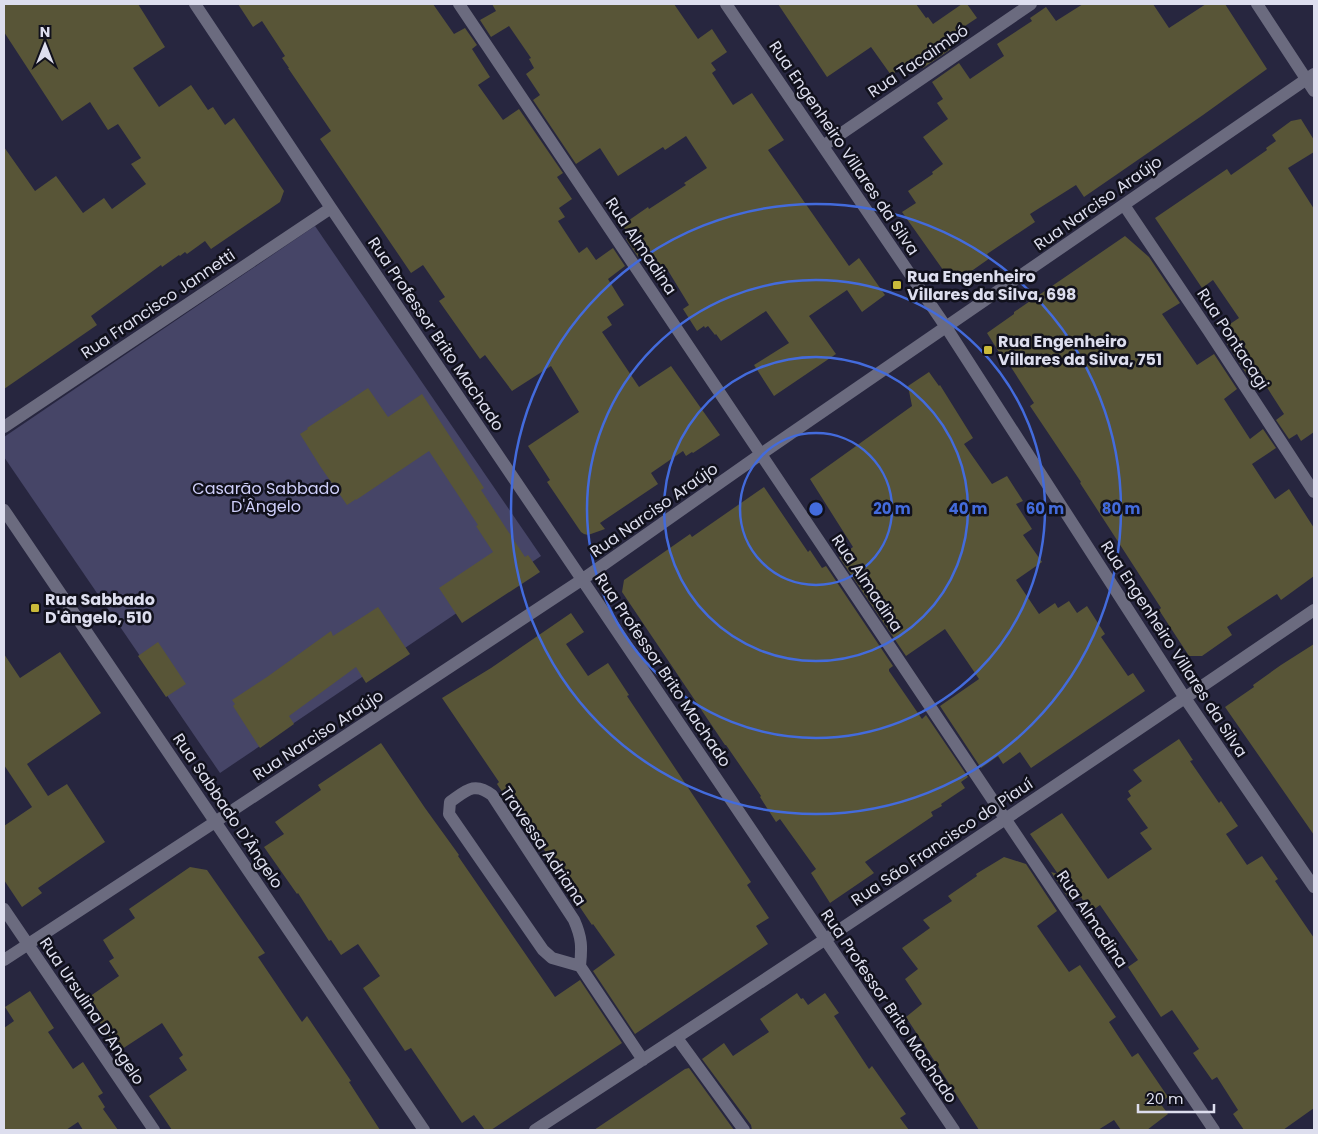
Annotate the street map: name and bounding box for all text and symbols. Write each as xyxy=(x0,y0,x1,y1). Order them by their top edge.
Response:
street label: Rua Tacaimbó xyxy=(863,19,973,103)
north arrow xyxy=(20,20,70,70)
text: N xyxy=(40,22,50,42)
street label: Rua Engenheiro Villares da Silva xyxy=(763,36,925,260)
street label: Rua Narciso Araújo xyxy=(1029,150,1167,256)
street label: Rua Almadina xyxy=(600,193,682,299)
street label: Rua Professor Brito Machado xyxy=(362,232,510,436)
street label: Rua Francisco Jannetti xyxy=(76,244,240,364)
place label: Rua Engenheiro Villares da Silva, 698 xyxy=(907,265,1076,306)
marker: Rua Engenheiro Villares da Silva, 698 xyxy=(891,279,903,291)
street label: Rua Pontacagi xyxy=(1192,284,1274,394)
place label: Rua Engenheiro Villares da Silva, 751 xyxy=(998,330,1162,371)
marker: Rua Engenheiro Villares da Silva, 751 xyxy=(982,344,994,356)
street label: Rua Narciso Araújo xyxy=(585,457,723,563)
park label: Casarão Sabbado D'Ângelo xyxy=(192,477,340,518)
text: 20 m xyxy=(873,498,911,519)
text: 40 m xyxy=(948,498,988,519)
text: 60 m xyxy=(1026,498,1064,519)
text: 80 m xyxy=(1102,498,1140,519)
centre of rings xyxy=(807,500,825,518)
street label: Rua Almadina xyxy=(826,530,908,636)
street label: Rua Engenheiro Villares da Silva xyxy=(1095,536,1253,762)
street label: Rua Professor Brito Machado xyxy=(589,568,737,772)
place label: Rua Sabbado D'ângelo, 510 xyxy=(45,588,155,629)
marker: Rua Sabbado D'ângelo, 510 xyxy=(29,602,41,614)
street label: Rua Narciso Araújo xyxy=(248,684,388,786)
street label: Rua Sabbado D'Ângelo xyxy=(167,729,289,893)
street label: Rua São Francisco do Piauí xyxy=(847,772,1037,912)
street label: Travessa Adriana xyxy=(494,782,592,910)
street label: Rua Almadina xyxy=(1051,866,1133,972)
street label: Rua Professor Brito Machado xyxy=(815,904,963,1108)
street label: Rua Ursulina D'Angelo xyxy=(34,933,150,1089)
scale bar xyxy=(1138,1082,1214,1114)
text: 20 m xyxy=(1146,1088,1184,1109)

